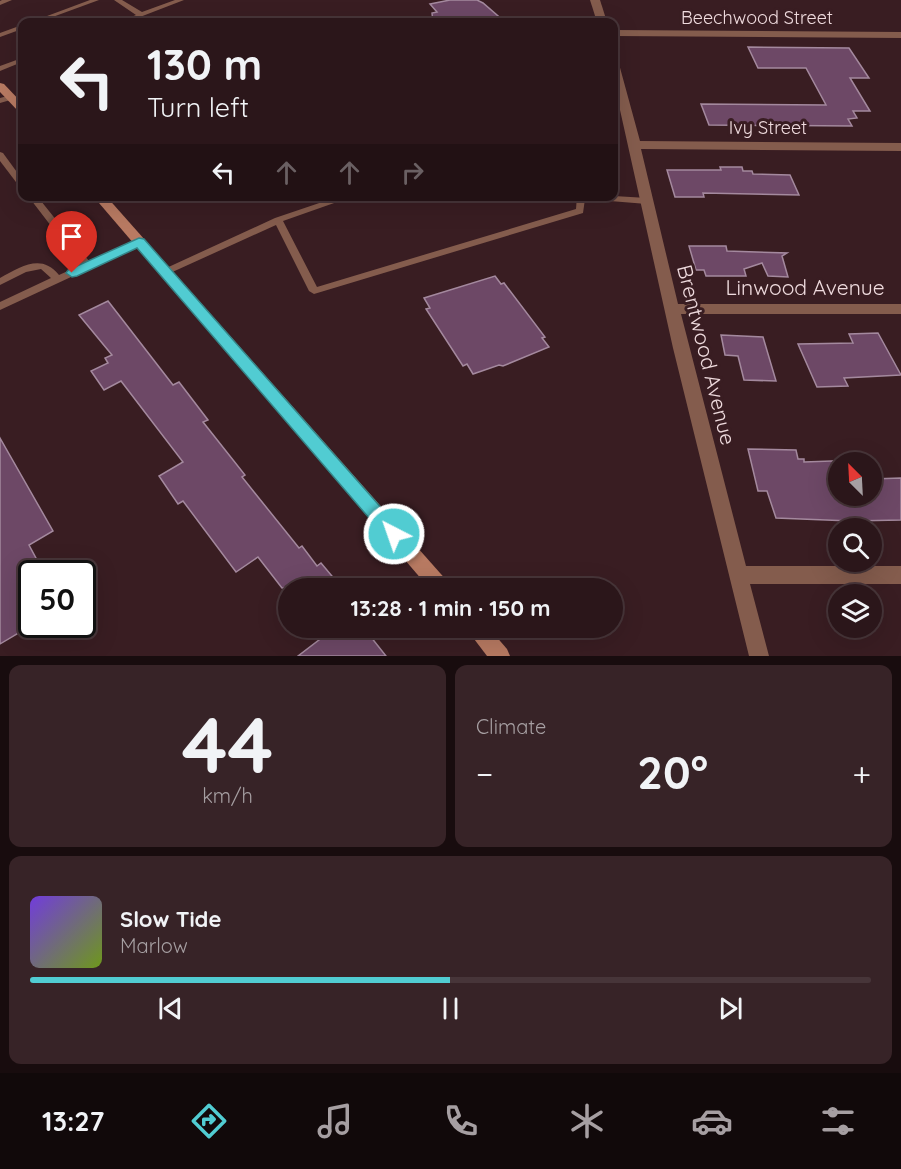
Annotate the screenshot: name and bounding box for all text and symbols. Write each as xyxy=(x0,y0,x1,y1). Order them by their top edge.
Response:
street label: Beechwood Street xyxy=(681,6,833,29)
text: 130 m xyxy=(147,38,262,91)
icon: left xyxy=(48,42,126,120)
text: Turn left xyxy=(147,90,249,124)
street label: Ivy Street xyxy=(729,116,807,139)
icon: left xyxy=(207,156,240,189)
icon: ahead xyxy=(270,156,303,189)
icon: ahead xyxy=(333,156,366,189)
icon: right xyxy=(396,156,429,189)
pin xyxy=(46,211,97,273)
icon: arrive xyxy=(55,220,88,253)
street label: Brentwood Avenue xyxy=(672,262,742,448)
street label: Linwood Avenue xyxy=(725,274,885,300)
north arrow xyxy=(828,452,882,506)
map controls xyxy=(828,452,882,638)
position arrow xyxy=(362,502,426,566)
button: search xyxy=(828,518,882,572)
speed limit sign: 50 xyxy=(18,560,96,638)
button: layers xyxy=(828,584,882,638)
text: 13:28 · 1 min · 150 m xyxy=(351,594,550,622)
text: 44 xyxy=(182,695,273,793)
text: Climate xyxy=(476,714,546,739)
text: 20° xyxy=(637,744,708,800)
text: − xyxy=(476,753,493,794)
text: + xyxy=(852,753,871,794)
text: km/h xyxy=(202,783,253,808)
text: Slow Tide xyxy=(120,905,221,933)
text: Marlow xyxy=(120,933,188,958)
icon: previous xyxy=(154,992,187,1025)
icon: pause xyxy=(434,992,467,1025)
icon: next xyxy=(714,992,747,1025)
icon: directions xyxy=(188,1100,230,1142)
icon: music xyxy=(314,1100,356,1142)
icon: phone xyxy=(440,1100,482,1142)
icon: climate xyxy=(566,1100,608,1142)
icon: car xyxy=(691,1100,733,1142)
icon: filters xyxy=(817,1100,859,1142)
text: 13:27 xyxy=(42,1104,104,1138)

